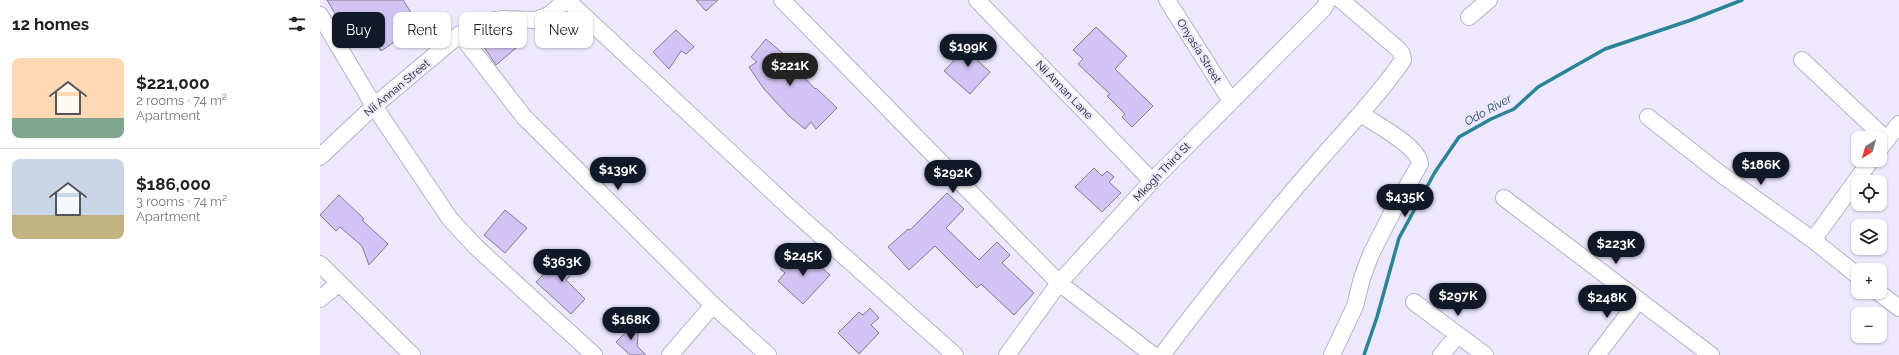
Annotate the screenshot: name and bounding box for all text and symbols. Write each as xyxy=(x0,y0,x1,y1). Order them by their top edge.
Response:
chip: Buy xyxy=(332,12,385,48)
chip: Rent xyxy=(393,12,451,48)
chip: Filters xyxy=(459,12,527,48)
chip: New xyxy=(535,12,593,48)
icon: filters xyxy=(286,13,308,35)
text: 12 homes xyxy=(12,14,89,34)
street label: Onyasia Street xyxy=(1174,16,1224,86)
pin: $199K xyxy=(940,34,996,68)
text: $199K xyxy=(949,39,987,54)
pin: $221K xyxy=(762,53,818,87)
street label: Nii Annan Street xyxy=(362,57,433,119)
text: $221K xyxy=(771,58,809,73)
street label: Nii Annan Lane xyxy=(1033,58,1096,122)
text: $221,000 xyxy=(136,73,210,93)
icon: home xyxy=(44,74,92,122)
water label: Odo River xyxy=(1462,91,1515,129)
text: 2 rooms · 74 m² xyxy=(136,93,227,108)
text: Apartment xyxy=(136,108,200,123)
north arrow xyxy=(1851,131,1887,167)
map controls xyxy=(1851,131,1887,343)
street label: Mkogh Third St xyxy=(1131,140,1193,204)
pin: $186K xyxy=(1733,152,1789,186)
pin: $139K xyxy=(590,157,646,191)
text: $186K xyxy=(1741,157,1781,172)
pin: $292K xyxy=(925,160,981,194)
text: $139K xyxy=(599,162,637,177)
text: $292K xyxy=(933,165,973,180)
text: $186,000 xyxy=(136,174,211,194)
icon: home xyxy=(44,175,92,223)
button: locate xyxy=(1851,175,1887,211)
pin: $435K xyxy=(1377,184,1433,218)
text: $435K xyxy=(1386,189,1424,204)
text: 3 rooms · 74 m² xyxy=(136,194,227,209)
text: Apartment xyxy=(136,209,200,224)
button: layers xyxy=(1851,219,1887,255)
pin: $223K xyxy=(1588,231,1644,265)
text: $223K xyxy=(1597,236,1635,251)
pin: $245K xyxy=(775,243,831,277)
text: $245K xyxy=(784,248,822,263)
pin: $363K xyxy=(534,249,590,283)
text: $363K xyxy=(542,254,582,269)
button: + xyxy=(1851,263,1887,299)
pin: $297K xyxy=(1430,283,1486,317)
pin: $248K xyxy=(1579,285,1635,319)
text: $297K xyxy=(1438,288,1478,303)
text: $248K xyxy=(1587,290,1627,305)
pin: $168K xyxy=(603,307,659,341)
button: − xyxy=(1851,307,1887,343)
text: $168K xyxy=(611,312,651,327)

